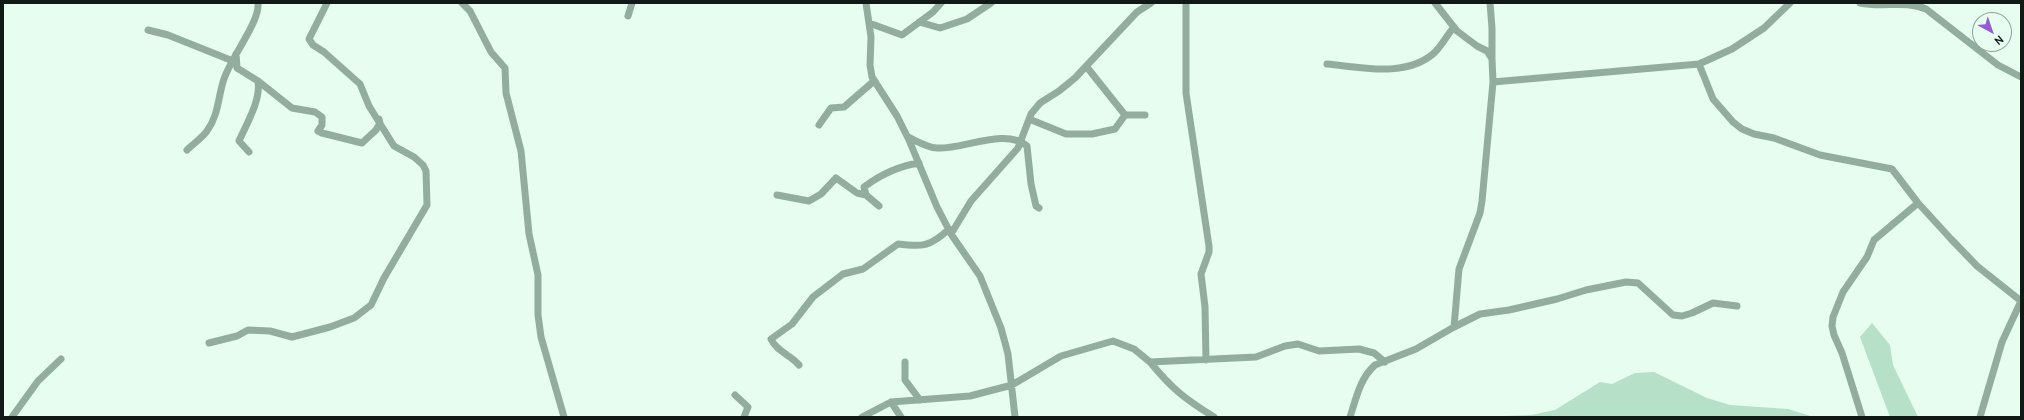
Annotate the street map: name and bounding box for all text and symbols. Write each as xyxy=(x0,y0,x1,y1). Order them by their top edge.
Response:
north arrow xyxy=(1972,12,2012,52)
text: N xyxy=(1992,33,2007,48)

